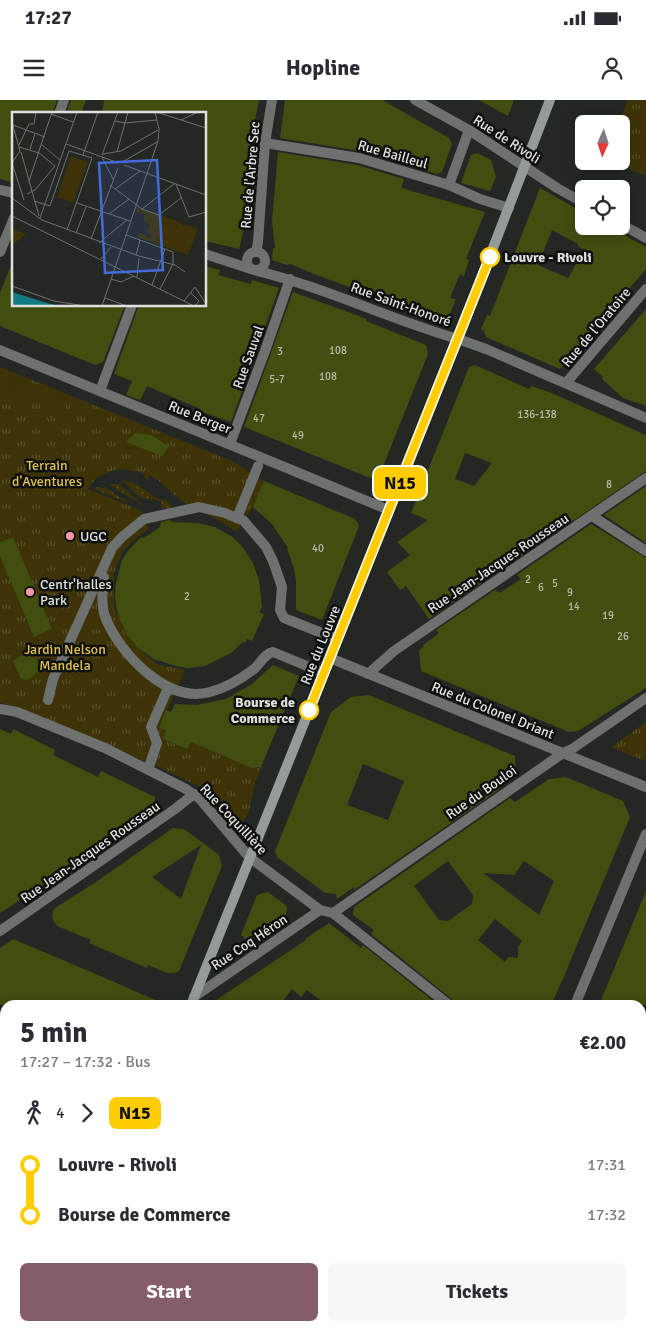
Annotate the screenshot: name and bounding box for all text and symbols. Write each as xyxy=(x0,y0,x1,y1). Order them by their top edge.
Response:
text: 17:27 xyxy=(25,6,72,30)
icon: menu xyxy=(20,54,48,82)
text: Hopline xyxy=(286,54,360,81)
icon: person xyxy=(598,54,626,82)
street label: Rue de Rivoli xyxy=(470,111,544,167)
inset map xyxy=(12,112,206,306)
north arrow xyxy=(575,115,630,170)
map controls xyxy=(575,115,630,235)
street label: Rue de l'Arbre Sec xyxy=(237,120,264,229)
street label: Rue Bailleul xyxy=(356,136,430,173)
button: locate xyxy=(575,180,630,235)
marker: Louvre - Rivoli xyxy=(480,247,500,267)
place label: Louvre - Rivoli xyxy=(504,249,592,266)
street label: Rue Saint-Honoré xyxy=(348,278,453,330)
street label: Rue de l'Oratoire xyxy=(558,284,635,371)
street label: Rue Sauval xyxy=(229,323,268,391)
house number: 108 xyxy=(329,344,347,357)
house number: 3 xyxy=(277,345,283,358)
house number: 108 xyxy=(319,370,337,383)
house number: 5-7 xyxy=(269,373,285,386)
street label: Rue Berger xyxy=(166,397,234,438)
house number: 136-138 xyxy=(517,408,557,421)
house number: 47 xyxy=(253,412,265,425)
house number: 49 xyxy=(292,429,304,442)
park label: Terrain d'Aventures xyxy=(12,457,82,490)
line badge: N15 xyxy=(371,467,429,499)
text: N15 xyxy=(384,472,416,494)
house number: 8 xyxy=(606,478,612,491)
street label: Rue Jean-Jacques Rousseau xyxy=(425,510,572,617)
place label: UGC xyxy=(80,528,107,545)
marker: UGC xyxy=(64,530,76,542)
house number: 40 xyxy=(312,542,324,555)
house number: 2 xyxy=(525,573,531,586)
place label: Centr'halles Park xyxy=(40,576,112,609)
house number: 5 xyxy=(552,577,558,590)
house number: 6 xyxy=(538,581,544,594)
marker: Centr'halles Park xyxy=(24,586,36,598)
house number: 9 xyxy=(567,586,573,599)
house number: 2 xyxy=(184,590,190,603)
house number: 14 xyxy=(568,600,580,613)
street label: Rue du Louvre xyxy=(297,603,344,687)
house number: 19 xyxy=(602,609,614,622)
house number: 26 xyxy=(617,630,629,643)
park label: Jardin Nelson Mandela xyxy=(24,641,106,674)
street label: Rue du Colonel Driant xyxy=(429,678,557,743)
place label: Bourse de Commerce xyxy=(231,694,295,727)
marker: Bourse de Commerce xyxy=(299,700,319,720)
street label: Rue du Bouloi xyxy=(443,762,520,823)
street label: Rue Coquillière xyxy=(196,780,271,858)
street label: Rue Jean-Jacques Rousseau xyxy=(17,798,163,907)
street label: Rue Coq Héron xyxy=(208,911,291,974)
text: 5 min xyxy=(20,1016,88,1050)
text: €2.00 xyxy=(580,1031,626,1055)
text: 17:27 – 17:32 · Bus xyxy=(20,1052,151,1072)
icon: walk xyxy=(20,1099,48,1127)
icon: forward xyxy=(73,1099,101,1127)
text: N15 xyxy=(119,1102,151,1124)
text: 4 xyxy=(56,1103,65,1123)
text: Louvre - Rivoli xyxy=(58,1153,177,1177)
text: 17:31 xyxy=(587,1155,626,1175)
text: Bourse de Commerce xyxy=(58,1203,231,1227)
text: 17:32 xyxy=(587,1205,626,1225)
button: Start xyxy=(20,1263,318,1321)
button: Tickets xyxy=(328,1263,626,1321)

